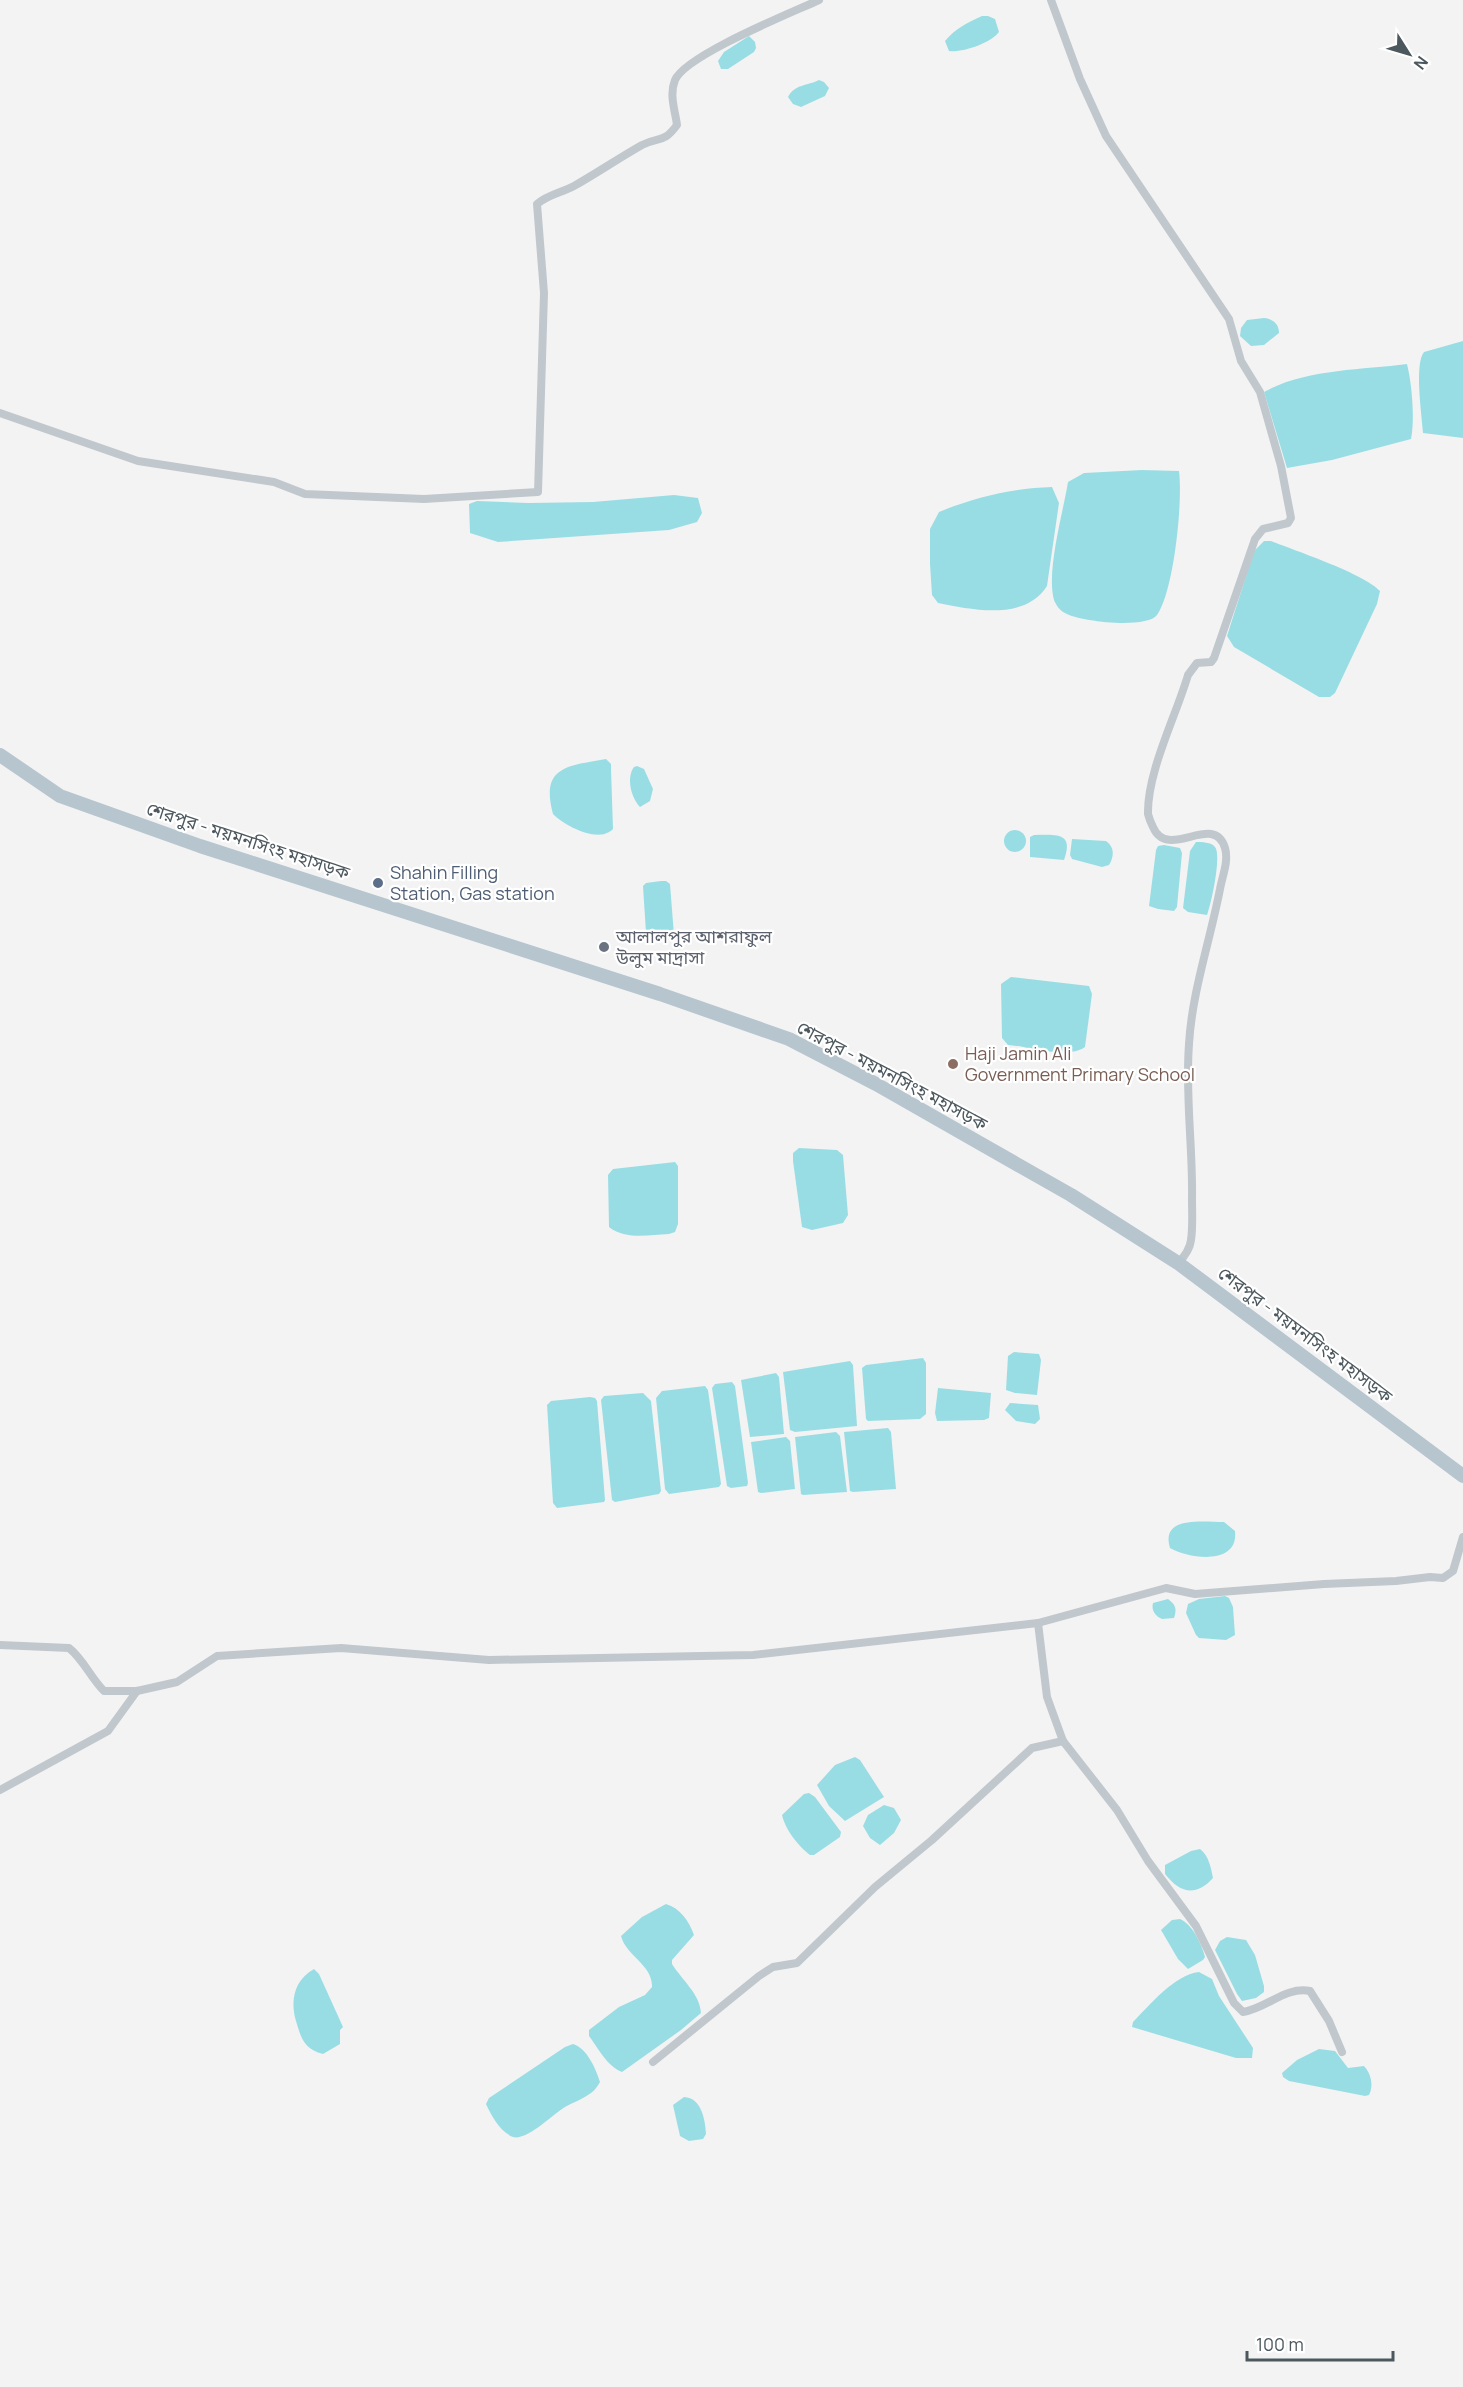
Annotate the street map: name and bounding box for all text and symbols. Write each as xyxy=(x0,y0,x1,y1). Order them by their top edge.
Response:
north arrow xyxy=(1379,24,1439,84)
text: N xyxy=(1409,52,1433,74)
street label: শেরপুর - ময়মনসিংহ মহাসড়ক xyxy=(144,796,353,884)
place label: Shahin Filling Station, Gas station xyxy=(390,860,555,905)
marker: Shahin Filling Station, Gas station xyxy=(371,876,385,890)
place label: আলালপুর আশরাফুল উলুম মাদ্রাসা xyxy=(615,924,773,969)
marker: আলালপুর আশরাফুল উলুম মাদ্রাসা xyxy=(597,940,611,954)
street label: শেরপুর - ময়মনসিংহ মহাসড়ক xyxy=(793,1015,992,1136)
place label: Haji Jamin Ali Government Primary School xyxy=(965,1041,1195,1086)
marker: Haji Jamin Ali Government Primary School xyxy=(946,1057,960,1071)
street label: শেরপুর - ময়মনসিংহ মহাসড়ক xyxy=(1214,1261,1398,1408)
scale bar xyxy=(1247,2324,1392,2362)
text: 100 m xyxy=(1256,2332,1304,2356)

